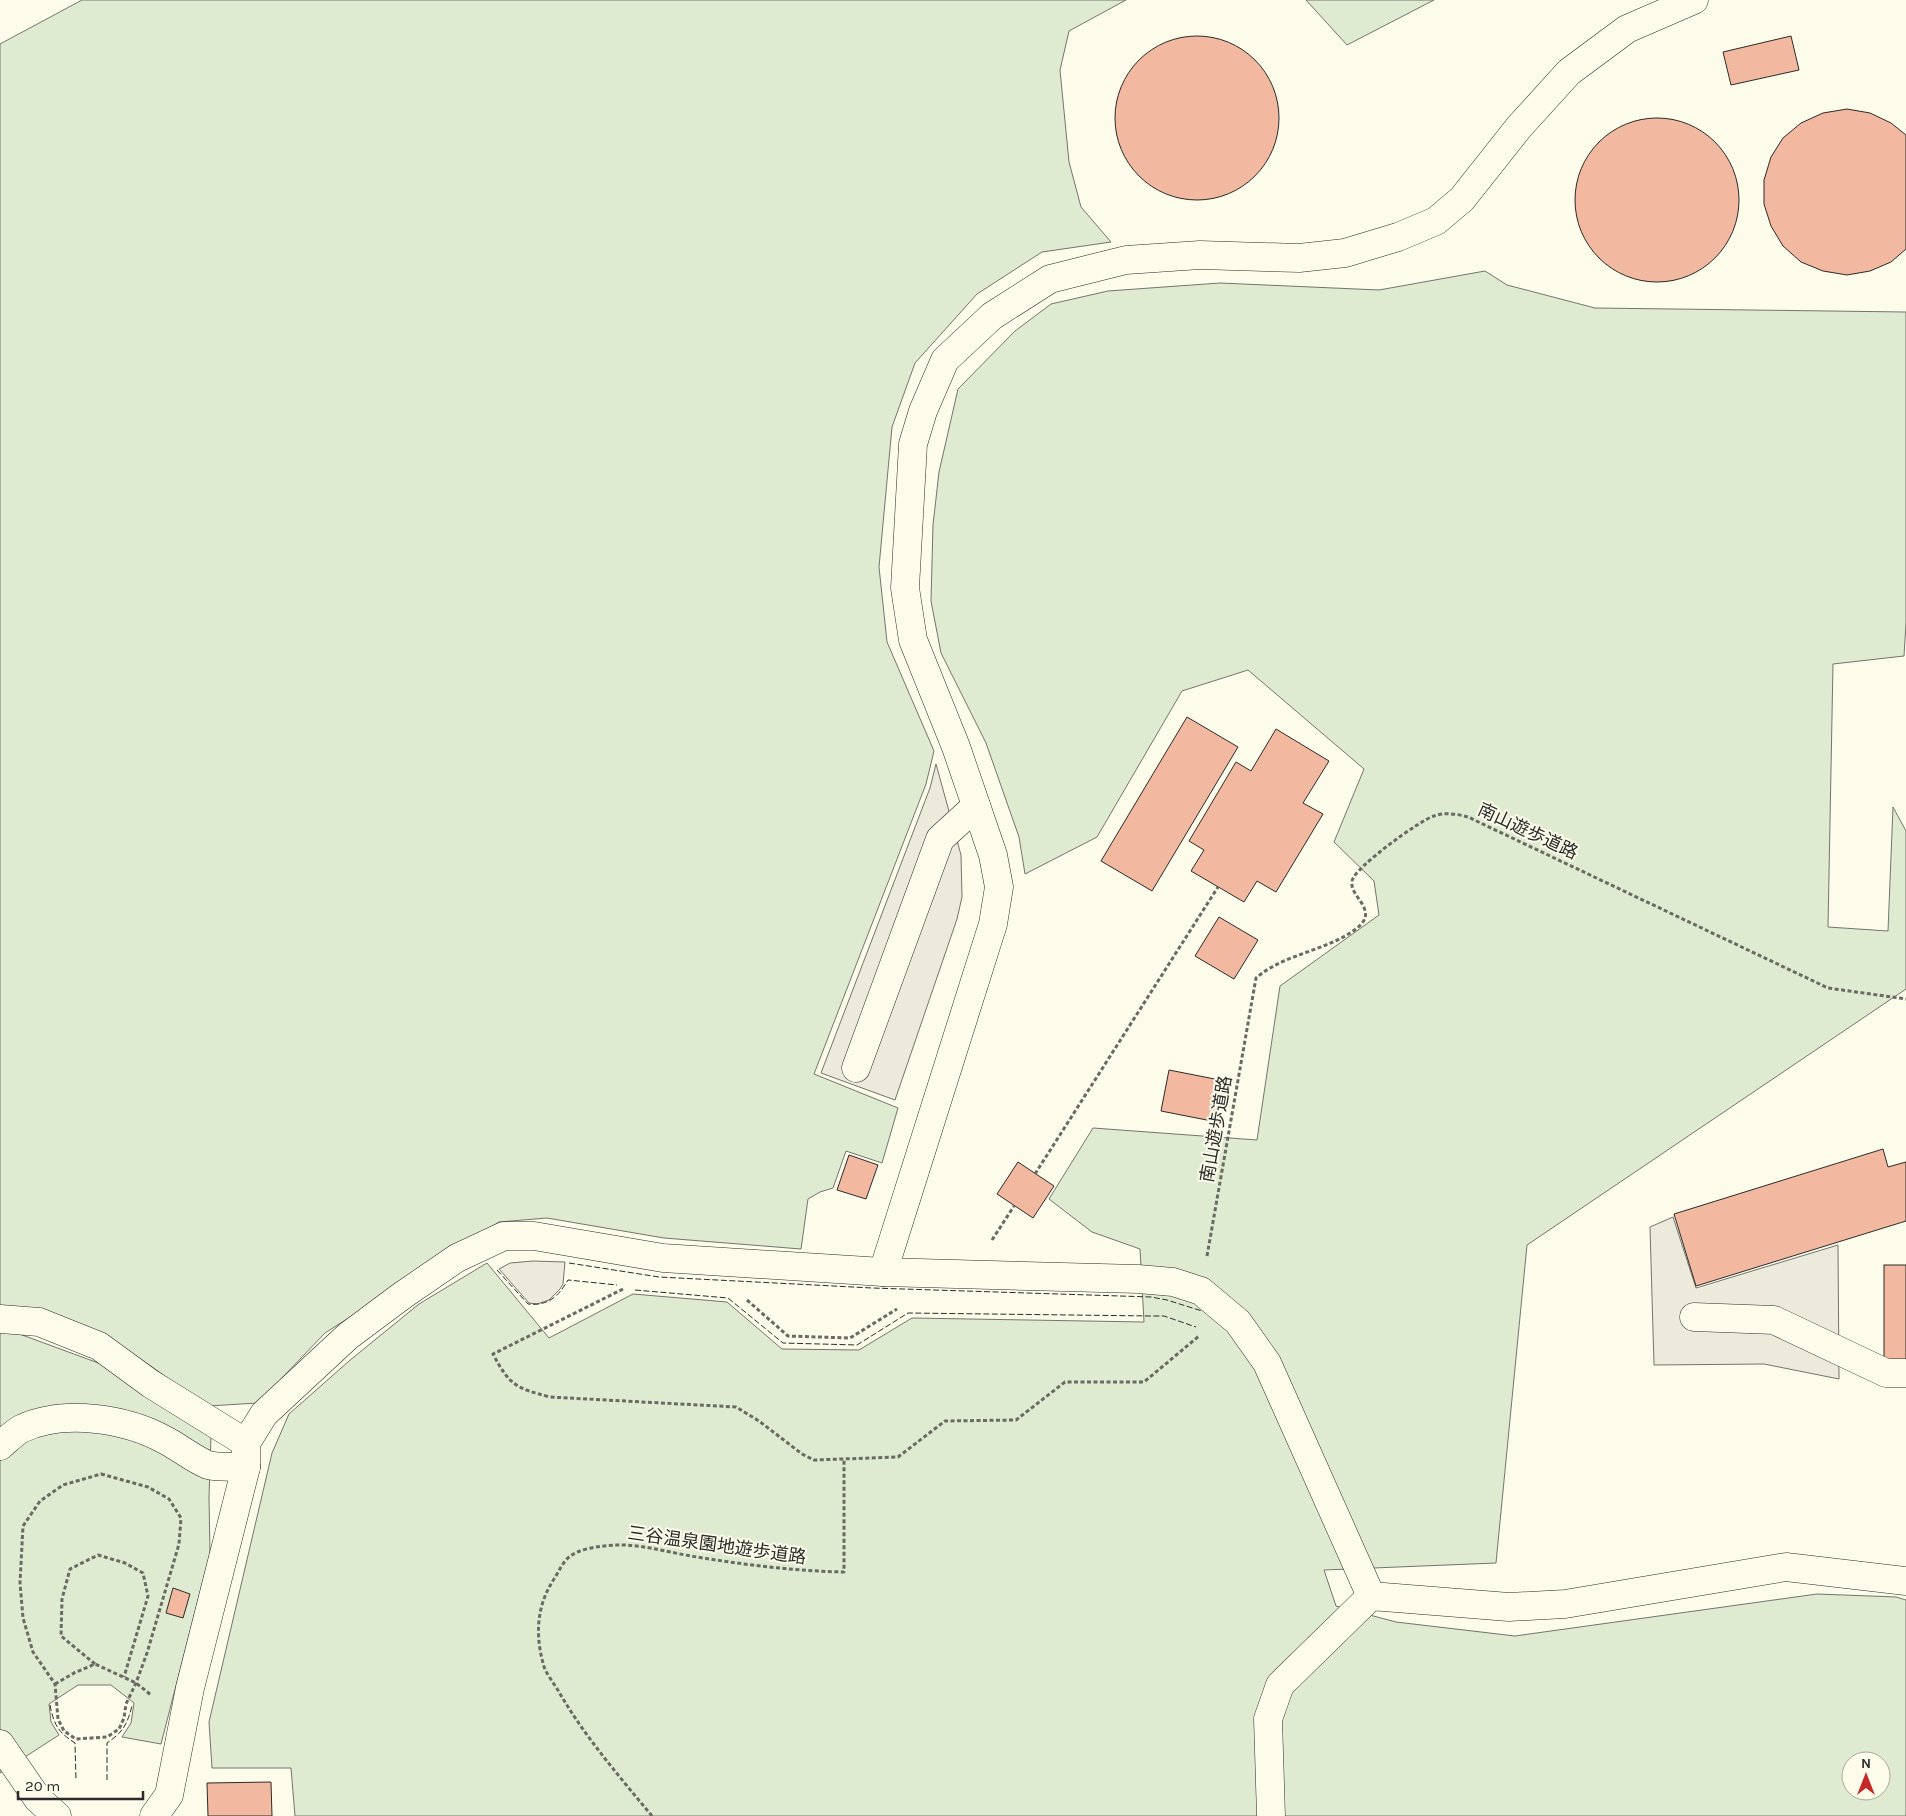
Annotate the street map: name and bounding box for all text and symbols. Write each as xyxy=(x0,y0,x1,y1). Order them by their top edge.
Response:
street label: 南山遊歩道路 xyxy=(1474,798,1582,864)
street label: 南山遊歩道路 xyxy=(1196,1074,1236,1184)
street label: 三谷温泉園地遊歩道路 xyxy=(626,1522,808,1568)
north arrow xyxy=(1841,1751,1891,1801)
text: N xyxy=(1861,1755,1871,1772)
scale bar xyxy=(18,1768,142,1800)
text: 20 m xyxy=(25,1777,60,1795)

